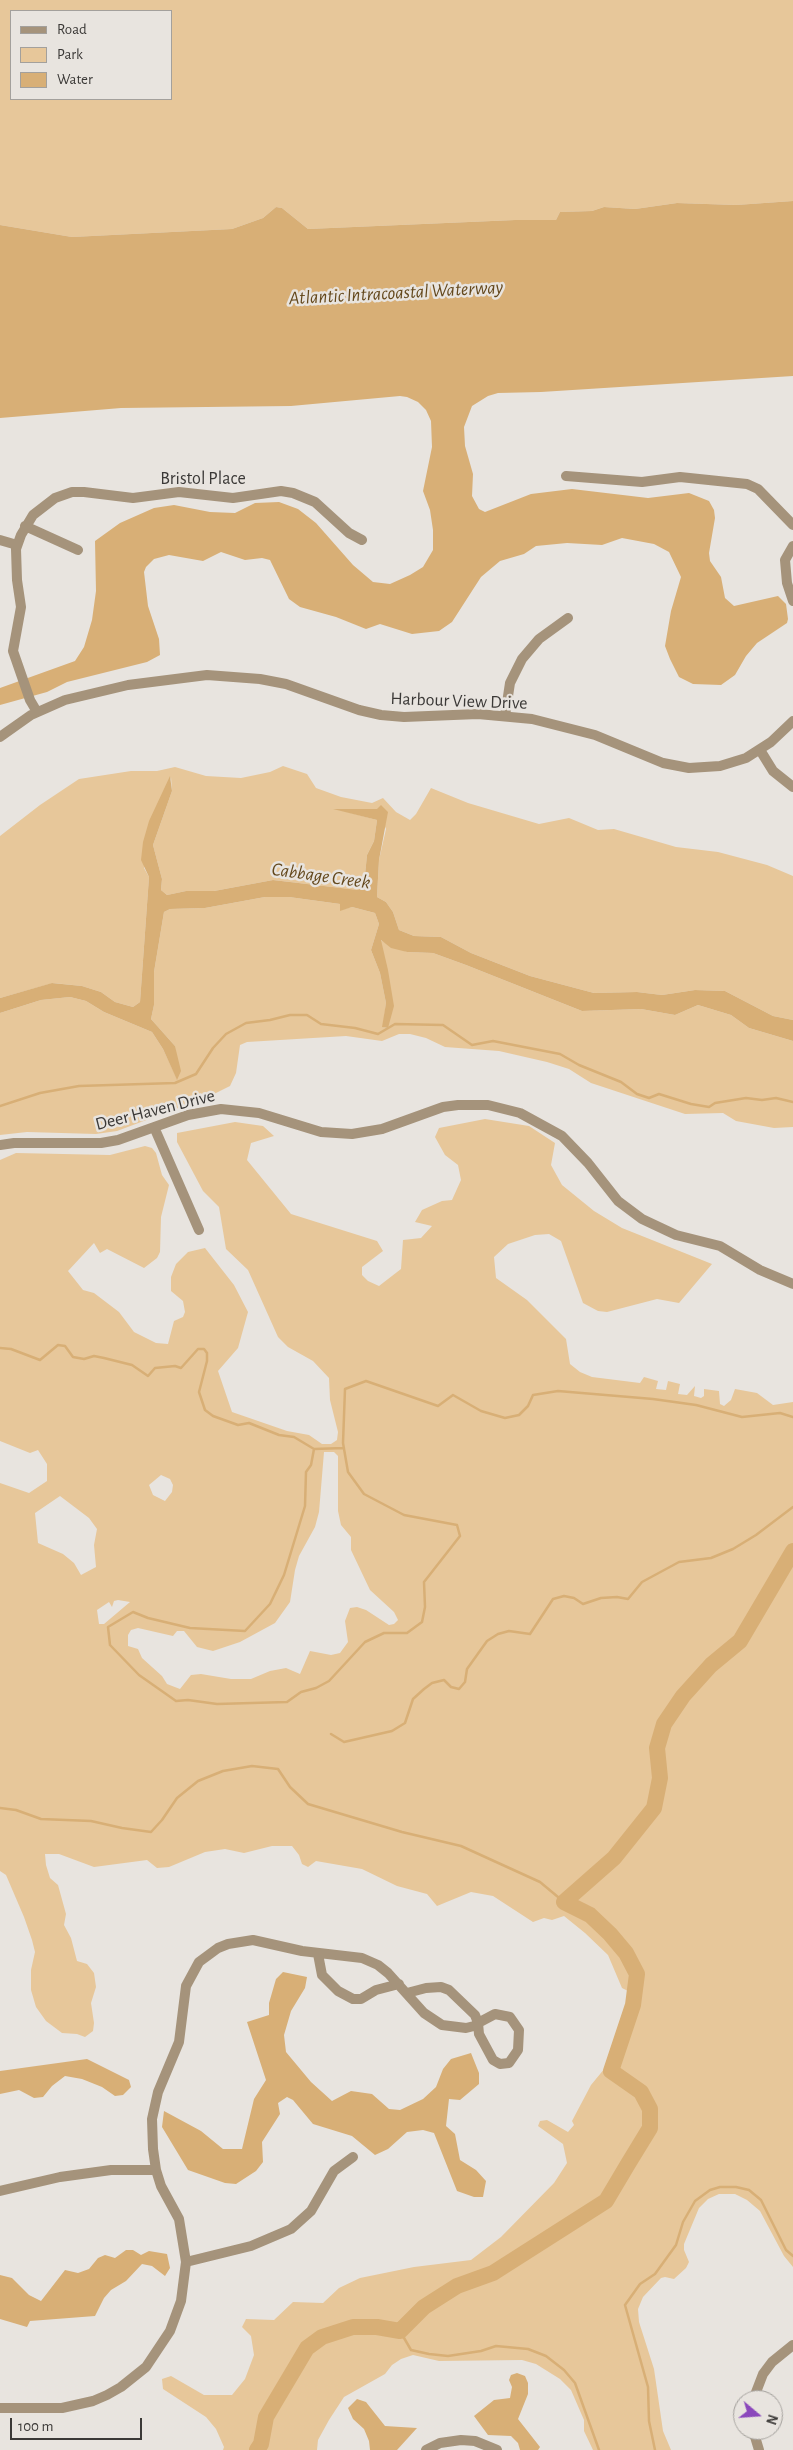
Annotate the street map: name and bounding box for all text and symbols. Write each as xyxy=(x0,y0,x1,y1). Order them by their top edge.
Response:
legend xyxy=(10,10,172,100)
text: Road xyxy=(57,22,87,37)
text: Park xyxy=(57,47,83,62)
text: Water xyxy=(57,72,93,87)
water label: Atlantic Intracoastal Waterway xyxy=(288,276,504,310)
street label: Bristol Place xyxy=(160,468,246,490)
street label: Harbour View Drive xyxy=(390,688,528,714)
water label: Cabbage Creek xyxy=(270,858,372,894)
street label: Deer Haven Drive xyxy=(93,1085,217,1135)
north arrow xyxy=(733,2390,783,2440)
scale bar xyxy=(12,2408,145,2440)
text: N xyxy=(763,2413,779,2426)
text: 100 m xyxy=(18,2419,53,2434)

